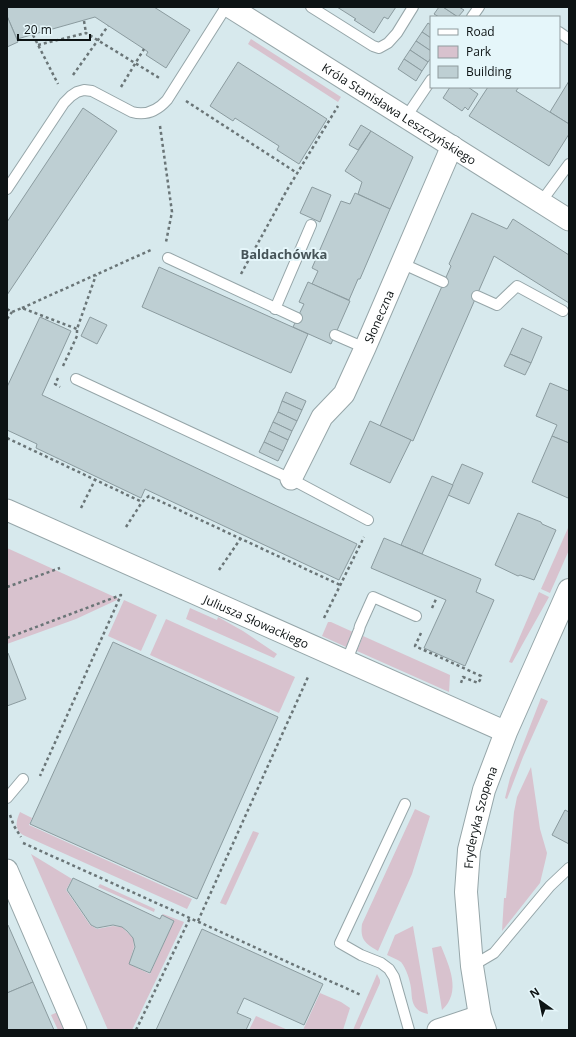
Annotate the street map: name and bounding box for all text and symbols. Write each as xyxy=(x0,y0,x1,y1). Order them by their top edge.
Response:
scale bar xyxy=(18,16,90,42)
legend xyxy=(430,16,560,88)
text: 20 m xyxy=(24,21,52,38)
text: Road xyxy=(466,23,495,40)
text: Park xyxy=(466,43,492,60)
street label: Króla Stanisława Leszczyńskiego xyxy=(319,58,480,168)
text: Building xyxy=(466,63,512,80)
district label: Baldachówka xyxy=(241,245,327,263)
street label: Słoneczna xyxy=(360,287,398,346)
street label: Juliusza Słowackiego xyxy=(200,590,312,652)
street label: Fryderyka Szopena xyxy=(459,763,501,869)
north arrow xyxy=(520,981,560,1021)
text: N xyxy=(526,983,542,1001)

